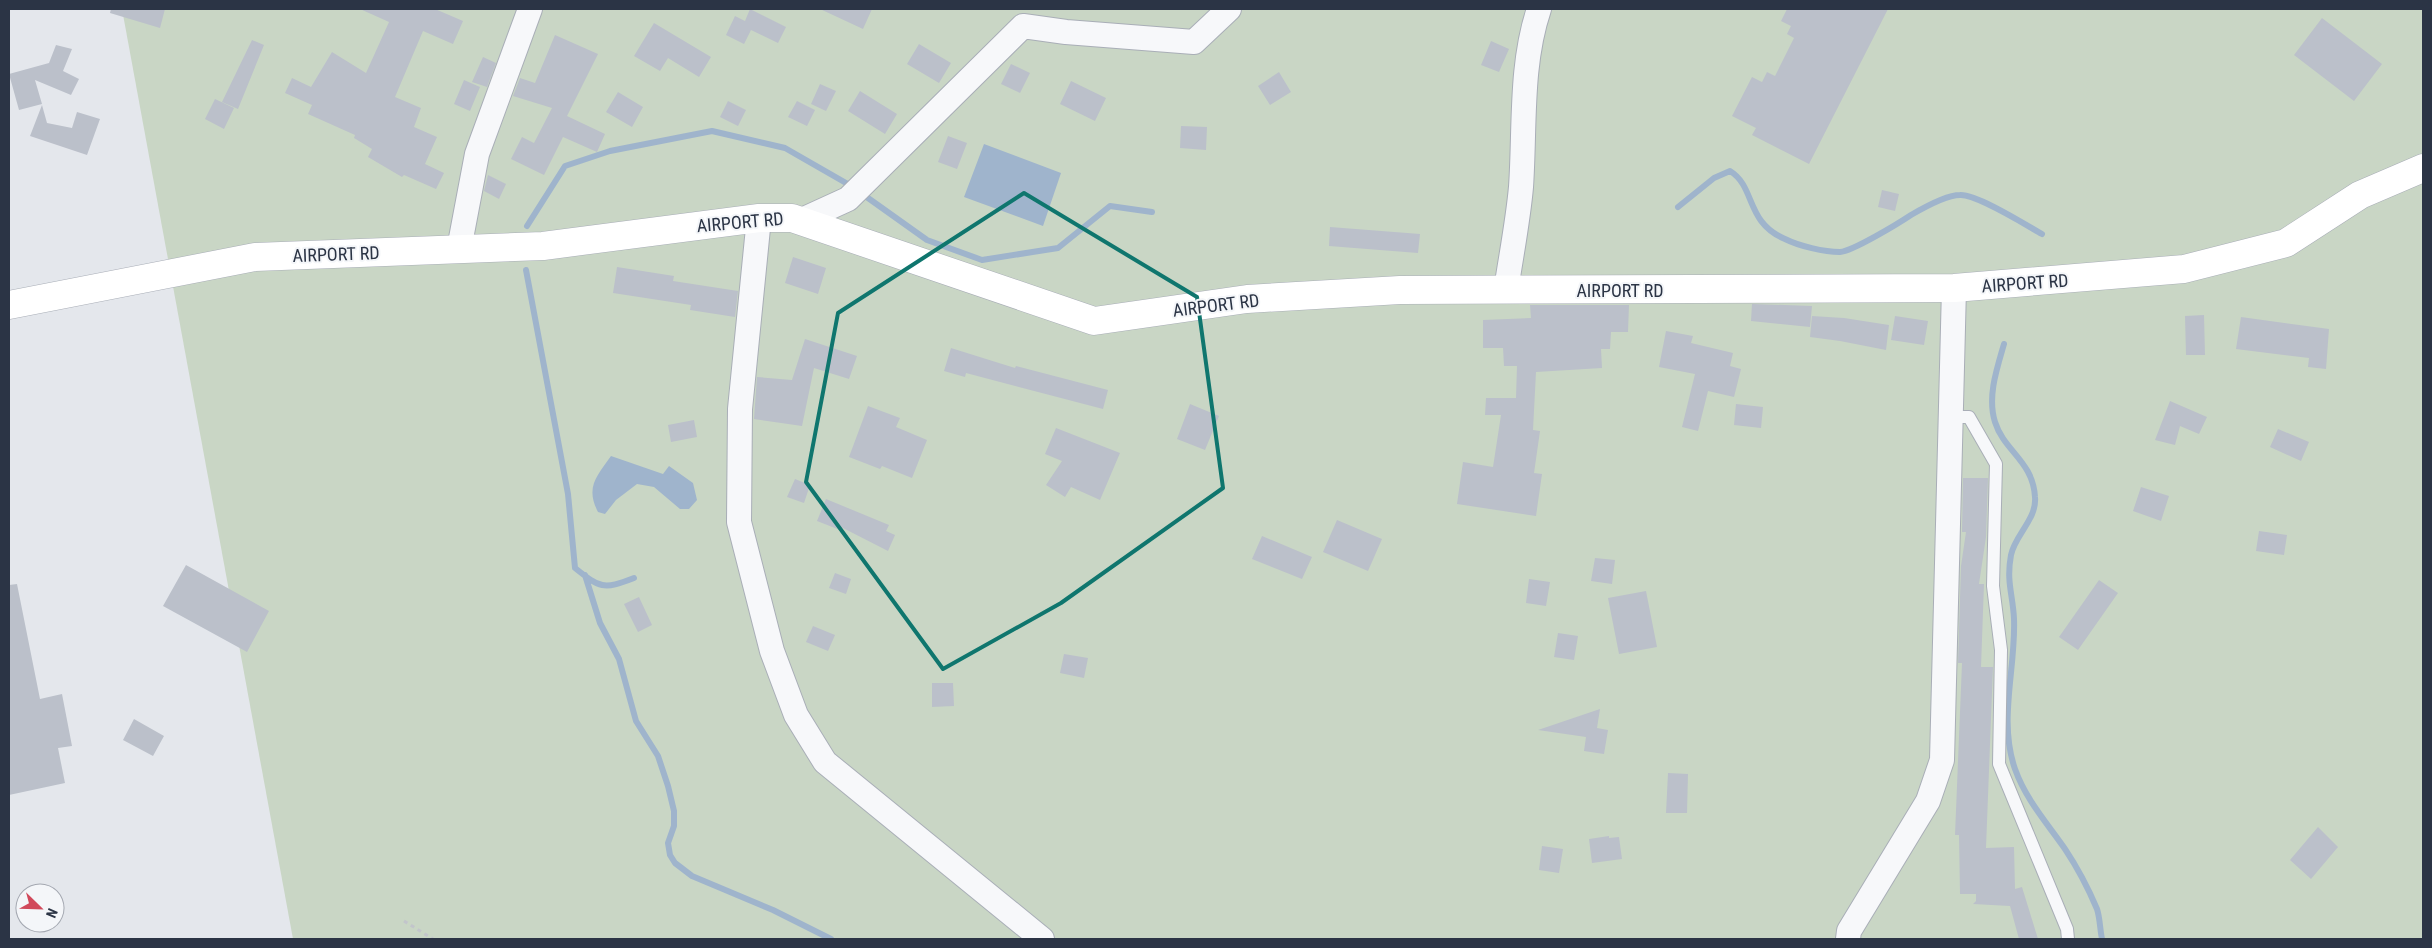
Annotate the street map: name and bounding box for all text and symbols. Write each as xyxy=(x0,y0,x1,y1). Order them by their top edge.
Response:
street label: AIRPORT RD xyxy=(696,208,784,236)
street label: AIRPORT RD xyxy=(292,242,380,266)
street label: AIRPORT RD xyxy=(1981,269,2069,297)
street label: AIRPORT RD xyxy=(1576,280,1664,301)
street label: AIRPORT RD xyxy=(1172,289,1260,321)
north arrow xyxy=(15,883,65,933)
text: N xyxy=(43,906,61,920)

